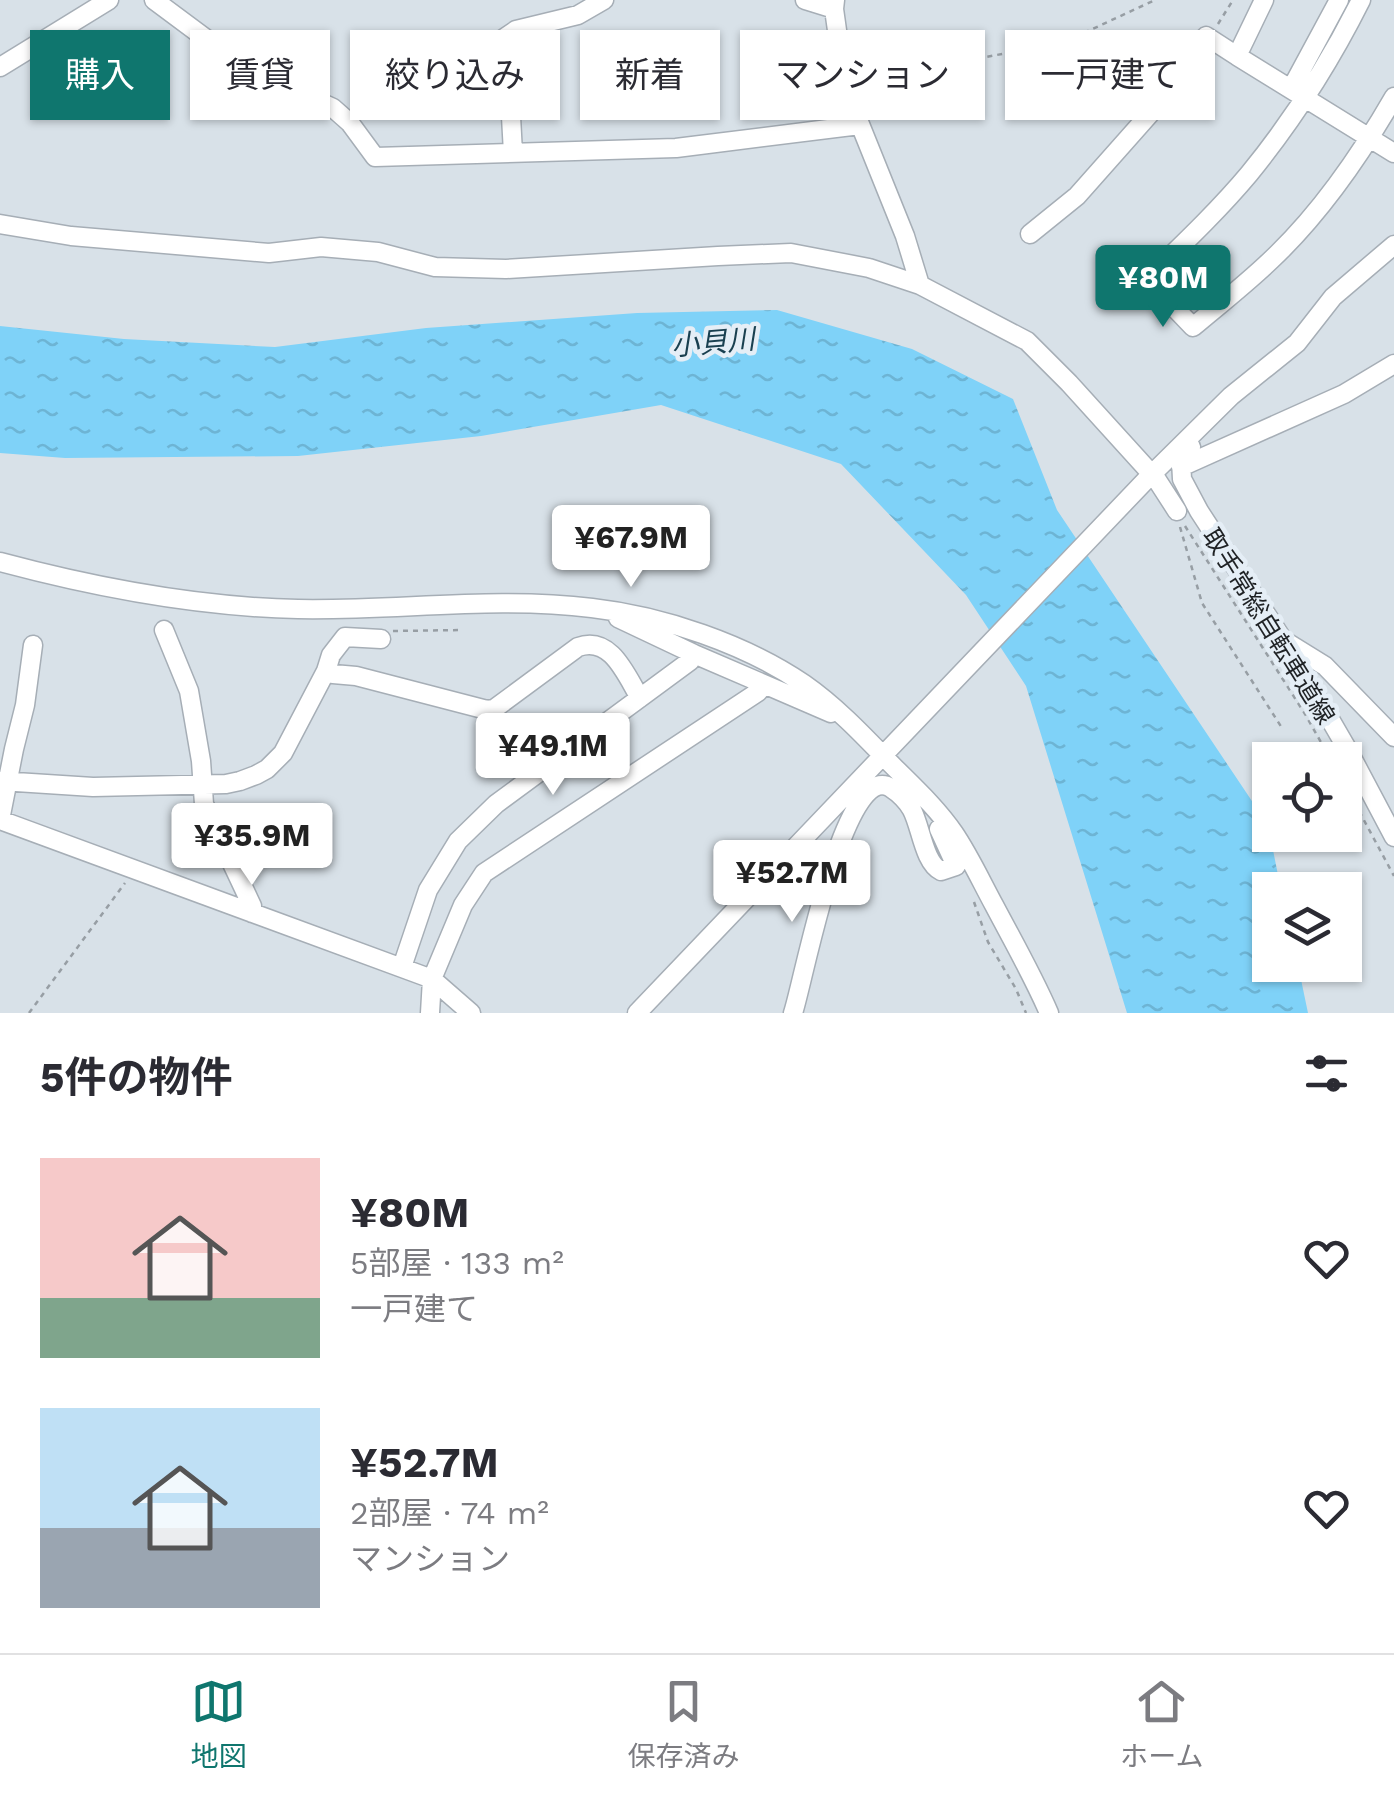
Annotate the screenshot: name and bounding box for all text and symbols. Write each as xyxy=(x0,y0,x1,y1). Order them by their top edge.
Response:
chip: 購入 xyxy=(30,30,170,120)
chip: 賃貸 xyxy=(190,30,330,120)
chip: 絞り込み xyxy=(350,30,560,120)
chip: 新着 xyxy=(580,30,720,120)
chip: マンション xyxy=(740,30,985,120)
chip: 一戸建て xyxy=(1005,30,1215,120)
pin: ¥80M xyxy=(1104,245,1222,330)
text: ¥80M xyxy=(1117,258,1209,296)
water label: 小貝川 xyxy=(670,322,759,363)
pin: ¥67.9M xyxy=(550,505,712,590)
text: ¥67.9M xyxy=(574,518,688,556)
street label: 取手常総自転車道線 xyxy=(1197,523,1340,729)
pin: ¥49.1M xyxy=(472,713,634,798)
text: ¥49.1M xyxy=(498,726,608,764)
map controls xyxy=(1252,742,1362,982)
button: locate xyxy=(1252,742,1362,852)
pin: ¥35.9M xyxy=(171,803,333,888)
text: ¥35.9M xyxy=(193,816,311,854)
pin: ¥52.7M xyxy=(711,840,873,925)
text: ¥52.7M xyxy=(735,853,849,891)
button: layers xyxy=(1252,872,1362,982)
icon: filters xyxy=(1299,1046,1354,1101)
text: 5件の物件 xyxy=(40,1053,233,1102)
text: ¥80M xyxy=(350,1188,470,1237)
icon: home xyxy=(120,1198,240,1318)
icon: heart xyxy=(1299,1231,1354,1286)
text: 5部屋 · 133 m² xyxy=(350,1244,564,1282)
text: 一戸建て xyxy=(350,1290,478,1328)
text: ¥52.7M xyxy=(350,1438,499,1487)
icon: home xyxy=(120,1448,240,1568)
icon: heart xyxy=(1299,1481,1354,1536)
text: 2部屋 · 74 m² xyxy=(350,1494,549,1532)
text: マンション xyxy=(350,1540,510,1578)
tab: 地図 xyxy=(190,1674,246,1774)
tab: 保存済み xyxy=(627,1674,739,1774)
tab: ホーム xyxy=(1120,1674,1204,1774)

